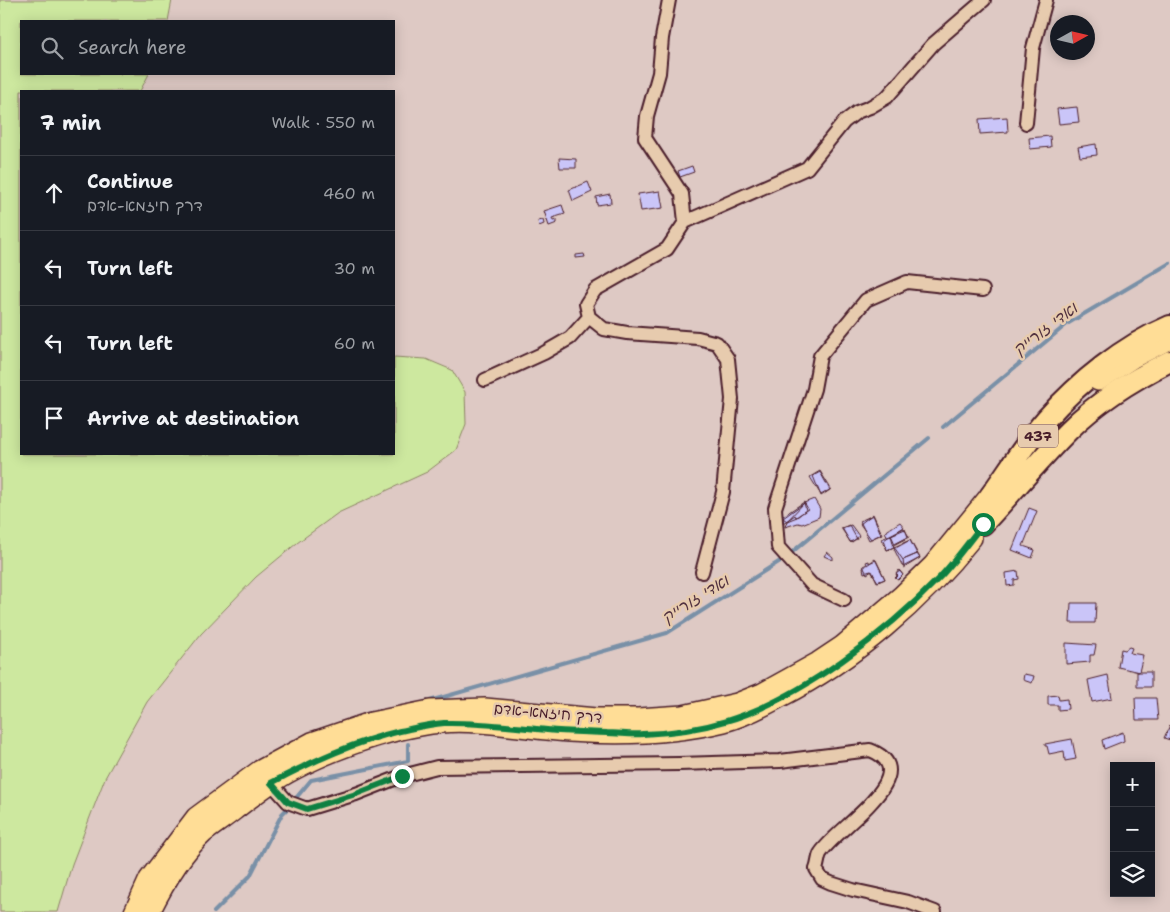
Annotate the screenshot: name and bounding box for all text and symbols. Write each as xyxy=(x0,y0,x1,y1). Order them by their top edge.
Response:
north arrow xyxy=(1050,15,1095,60)
search box xyxy=(20,20,395,75)
icon: search xyxy=(38,34,66,62)
text: Search here xyxy=(78,35,187,60)
text: 7 min xyxy=(40,109,101,137)
text: Walk · 550 m xyxy=(272,112,375,133)
text: Continue xyxy=(87,169,173,194)
icon: ahead xyxy=(40,179,68,207)
text: 460 m xyxy=(323,183,375,204)
text: דרך חיזמא-אדם xyxy=(87,195,203,216)
icon: left xyxy=(40,254,68,282)
text: Turn left xyxy=(87,256,173,281)
text: 30 m xyxy=(334,258,375,279)
water label: ואדי זורייק xyxy=(1009,297,1083,360)
icon: left xyxy=(40,329,68,357)
text: Turn left xyxy=(87,331,173,356)
text: 60 m xyxy=(334,333,375,354)
icon: arrive xyxy=(40,404,68,432)
text: Arrive at destination xyxy=(87,406,299,431)
road number: 437 xyxy=(1018,424,1058,448)
route start xyxy=(972,513,995,536)
water label: ואדי זורייק xyxy=(657,569,734,628)
street label: דרך חיזמא-אדם xyxy=(493,698,603,728)
map controls xyxy=(1110,762,1155,897)
button: + xyxy=(1110,762,1155,807)
route end xyxy=(391,765,414,788)
button: − xyxy=(1110,807,1155,852)
button: layers xyxy=(1110,852,1155,897)

